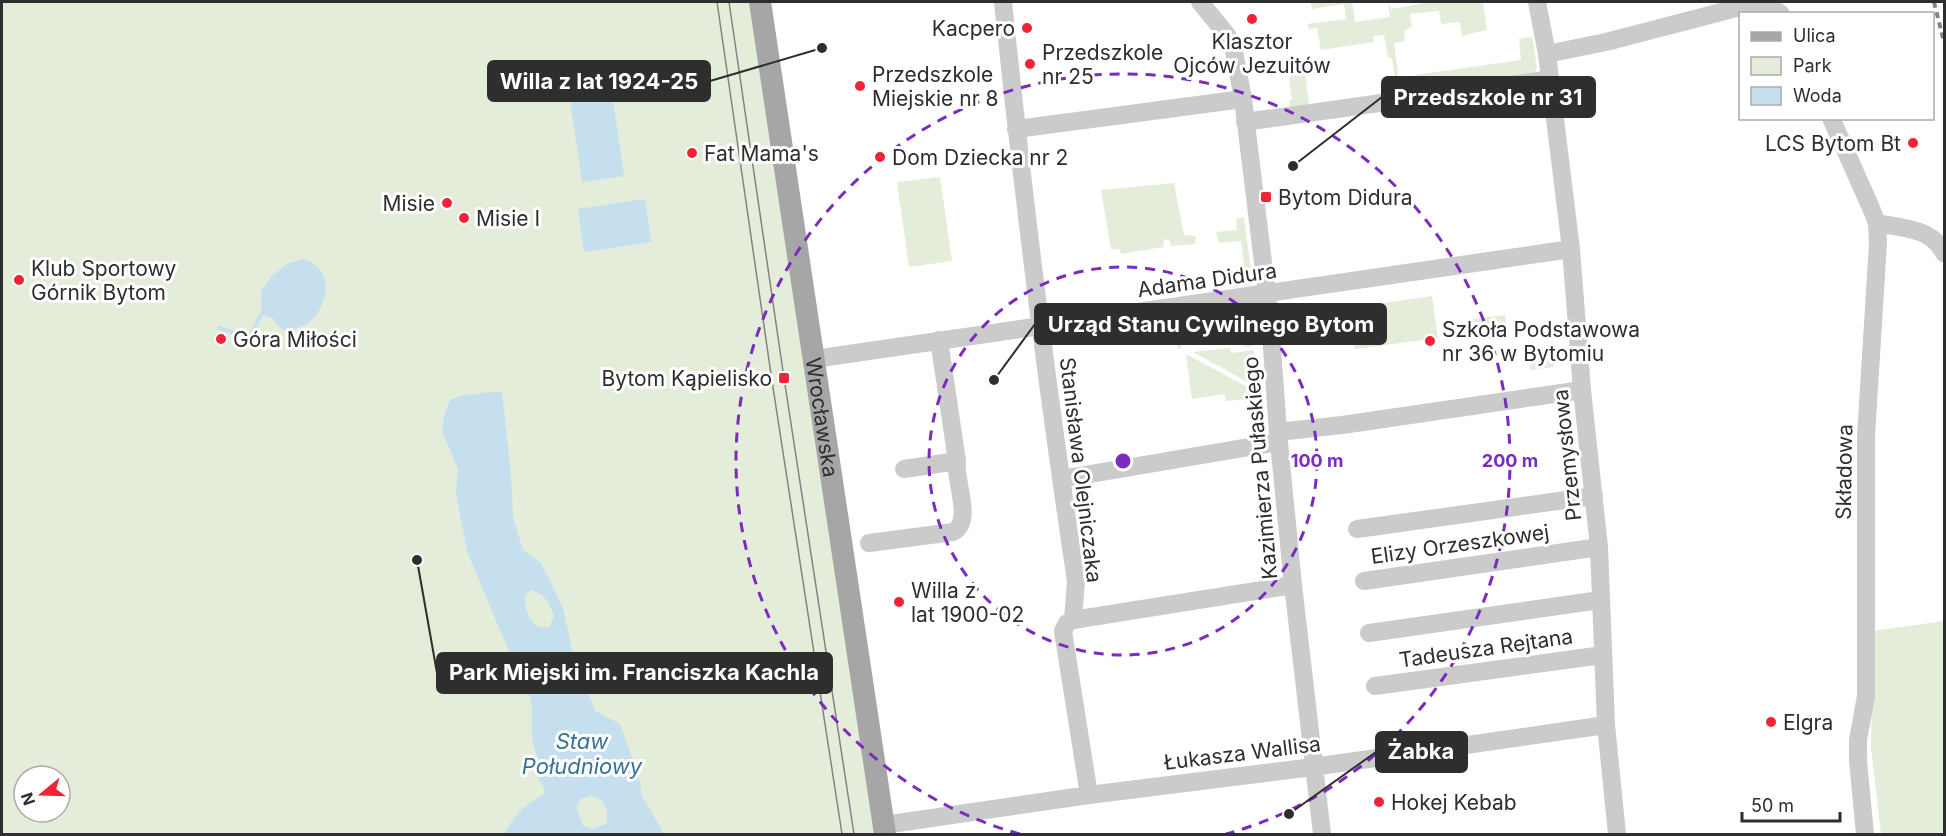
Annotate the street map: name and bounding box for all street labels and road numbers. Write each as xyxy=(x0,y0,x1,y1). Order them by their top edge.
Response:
street label: Adama Didura xyxy=(1136,258,1278,302)
street label: Wrocławska xyxy=(801,356,844,479)
street label: Stanisława Olejniczaka xyxy=(1055,356,1107,584)
street label: Kazimierza Pułaskiego xyxy=(1238,356,1282,580)
street label: Przemysłowa xyxy=(1548,388,1586,522)
street label: Składowa xyxy=(1831,424,1857,520)
street label: Elizy Orzeszkowej xyxy=(1369,519,1551,569)
street label: Tadeusza Rejtana xyxy=(1398,623,1574,673)
street label: Łukasza Wallisa xyxy=(1162,731,1322,775)

